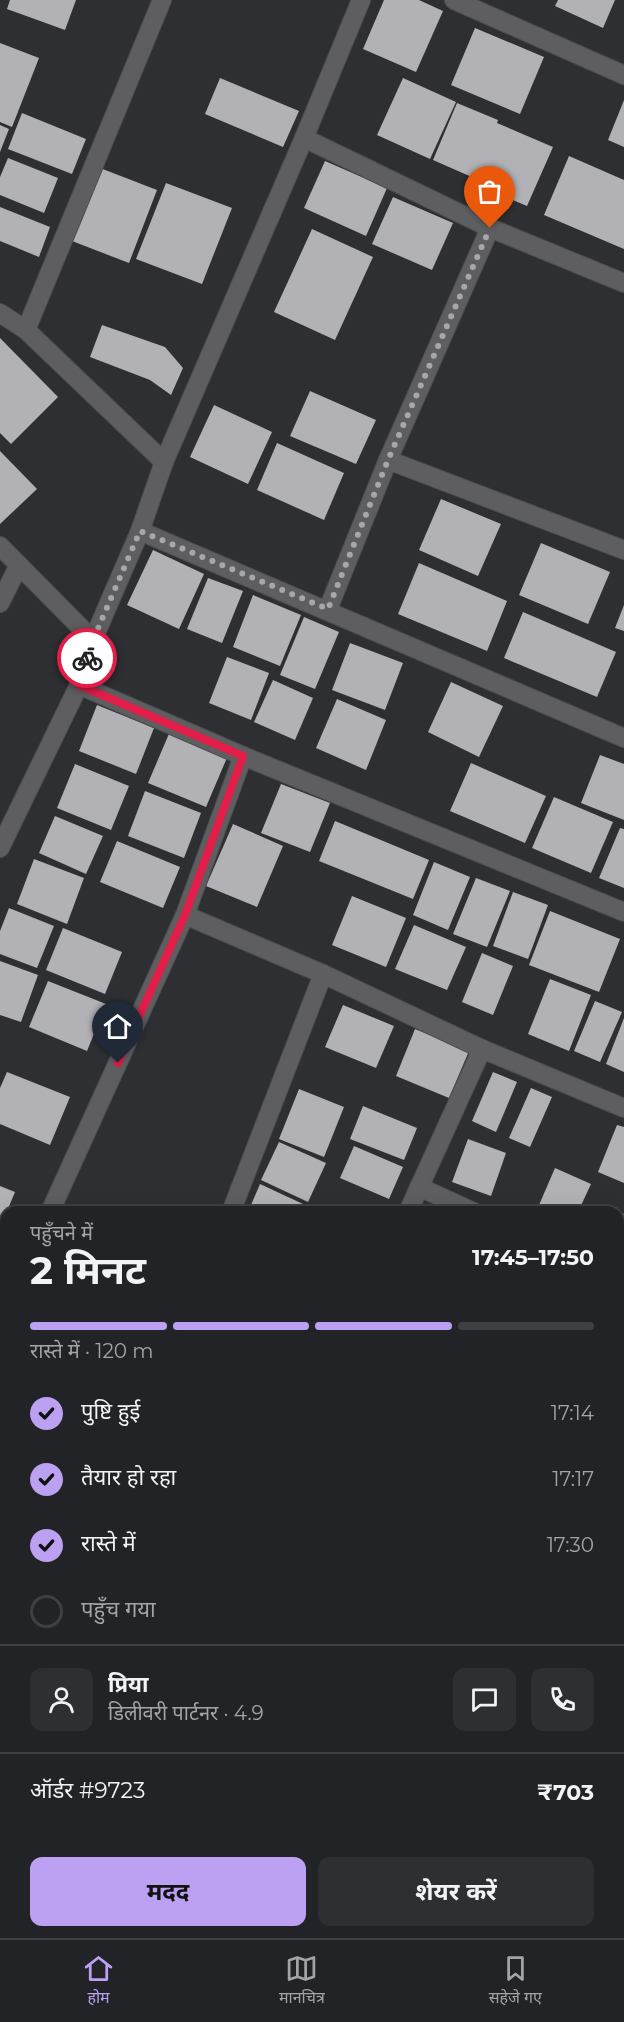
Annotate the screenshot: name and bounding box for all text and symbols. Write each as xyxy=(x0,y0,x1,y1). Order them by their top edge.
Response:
pin xyxy=(464,166,515,228)
icon: bag xyxy=(473,175,506,208)
courier xyxy=(57,628,117,688)
icon: bike xyxy=(71,642,104,675)
pin xyxy=(92,1001,143,1063)
icon: home xyxy=(101,1010,134,1043)
text: पहुँचने में xyxy=(30,1221,93,1245)
text: 17:45–17:50 xyxy=(472,1244,594,1271)
text: 2 मिनट xyxy=(30,1246,146,1294)
text: रास्ते में · 120 m xyxy=(30,1339,154,1363)
icon: check xyxy=(30,1397,63,1430)
text: पुष्टि हुई xyxy=(81,1398,140,1425)
text: 17:14 xyxy=(551,1401,594,1425)
icon: check xyxy=(30,1463,63,1496)
text: तैयार हो रहा xyxy=(81,1464,176,1491)
text: 17:17 xyxy=(552,1467,594,1491)
icon: check xyxy=(30,1529,63,1562)
text: रास्ते में xyxy=(81,1530,136,1557)
text: 17:30 xyxy=(547,1533,594,1557)
text: पहुँच गया xyxy=(81,1596,156,1623)
button: person xyxy=(30,1668,93,1731)
button: chat xyxy=(453,1668,516,1731)
button: phone xyxy=(531,1668,594,1731)
text: प्रिया xyxy=(108,1671,148,1698)
text: डिलीवरी पार्टनर · 4.9 xyxy=(108,1701,264,1725)
text: ऑर्डर #9723 xyxy=(30,1777,145,1804)
text: ₹703 xyxy=(537,1779,594,1806)
button: मदद xyxy=(30,1857,306,1926)
button: शेयर करें xyxy=(318,1857,594,1926)
tab: होम xyxy=(82,1952,115,2010)
tab: मानचित्र xyxy=(279,1952,325,2010)
tab: सहेजे गए xyxy=(489,1952,542,2010)

